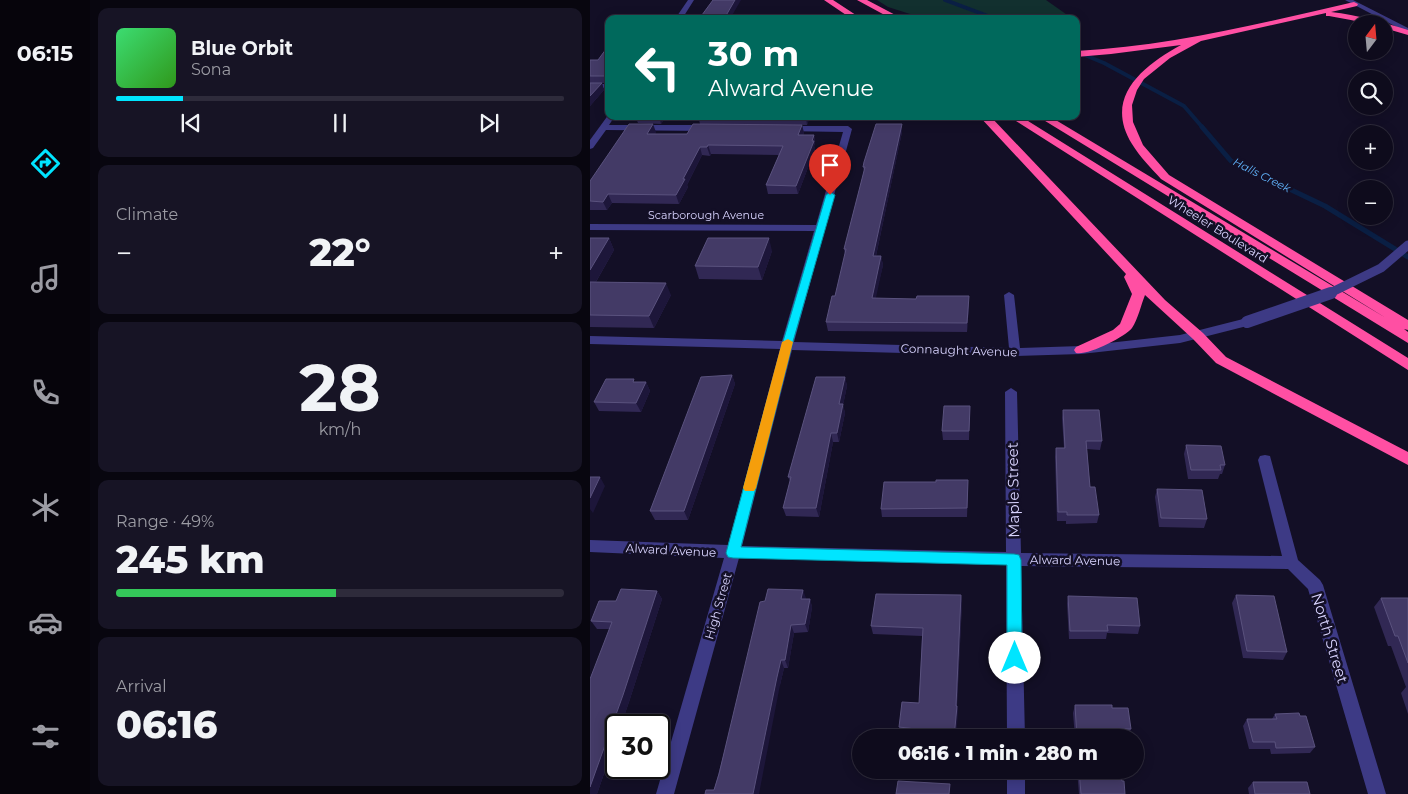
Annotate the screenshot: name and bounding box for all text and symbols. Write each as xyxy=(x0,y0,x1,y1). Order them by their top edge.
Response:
north arrow xyxy=(1348,15,1392,60)
map controls xyxy=(1348,15,1393,225)
text: 30 m xyxy=(708,32,799,75)
icon: left xyxy=(625,35,690,100)
text: Blue Orbit xyxy=(191,37,293,60)
text: 06:15 xyxy=(17,40,73,67)
text: Sona xyxy=(191,60,231,79)
button: search xyxy=(1348,70,1393,115)
text: Alward Avenue xyxy=(708,75,874,102)
icon: previous xyxy=(177,109,205,137)
icon: pause xyxy=(326,109,354,137)
icon: next xyxy=(475,109,503,137)
button: + xyxy=(1348,125,1393,170)
pin xyxy=(809,144,851,195)
icon: directions xyxy=(28,146,63,181)
icon: arrive xyxy=(816,151,844,179)
water label: Halls Creek xyxy=(1231,155,1293,196)
button: − xyxy=(1348,180,1393,225)
street label: Wheeler Boulevard xyxy=(1165,192,1271,266)
text: Climate xyxy=(116,205,178,224)
street label: Scarborough Avenue xyxy=(648,208,764,222)
text: 22° xyxy=(309,229,371,276)
text: − xyxy=(116,236,132,270)
text: + xyxy=(548,236,564,270)
icon: music xyxy=(28,261,63,296)
street label: Connaught Avenue xyxy=(900,340,1018,360)
text: 28 xyxy=(299,348,381,427)
icon: phone xyxy=(28,375,63,410)
text: km/h xyxy=(319,420,361,439)
street label: Maple Street xyxy=(1003,442,1023,538)
icon: climate xyxy=(28,490,63,525)
text: Range · 49% xyxy=(116,512,214,531)
text: 245 km xyxy=(116,536,265,583)
street label: Alward Avenue xyxy=(625,540,717,560)
street label: Alward Avenue xyxy=(1030,552,1120,568)
street label: High Street xyxy=(701,571,735,641)
street label: North Street xyxy=(1307,591,1353,685)
icon: car xyxy=(28,605,63,640)
position arrow xyxy=(988,631,1040,683)
text: Arrival xyxy=(116,677,166,696)
text: 06:16 xyxy=(116,701,218,748)
speed limit sign: 30 xyxy=(605,714,670,779)
icon: filters xyxy=(28,719,63,754)
text: 06:16 · 1 min · 280 m xyxy=(898,742,1098,765)

